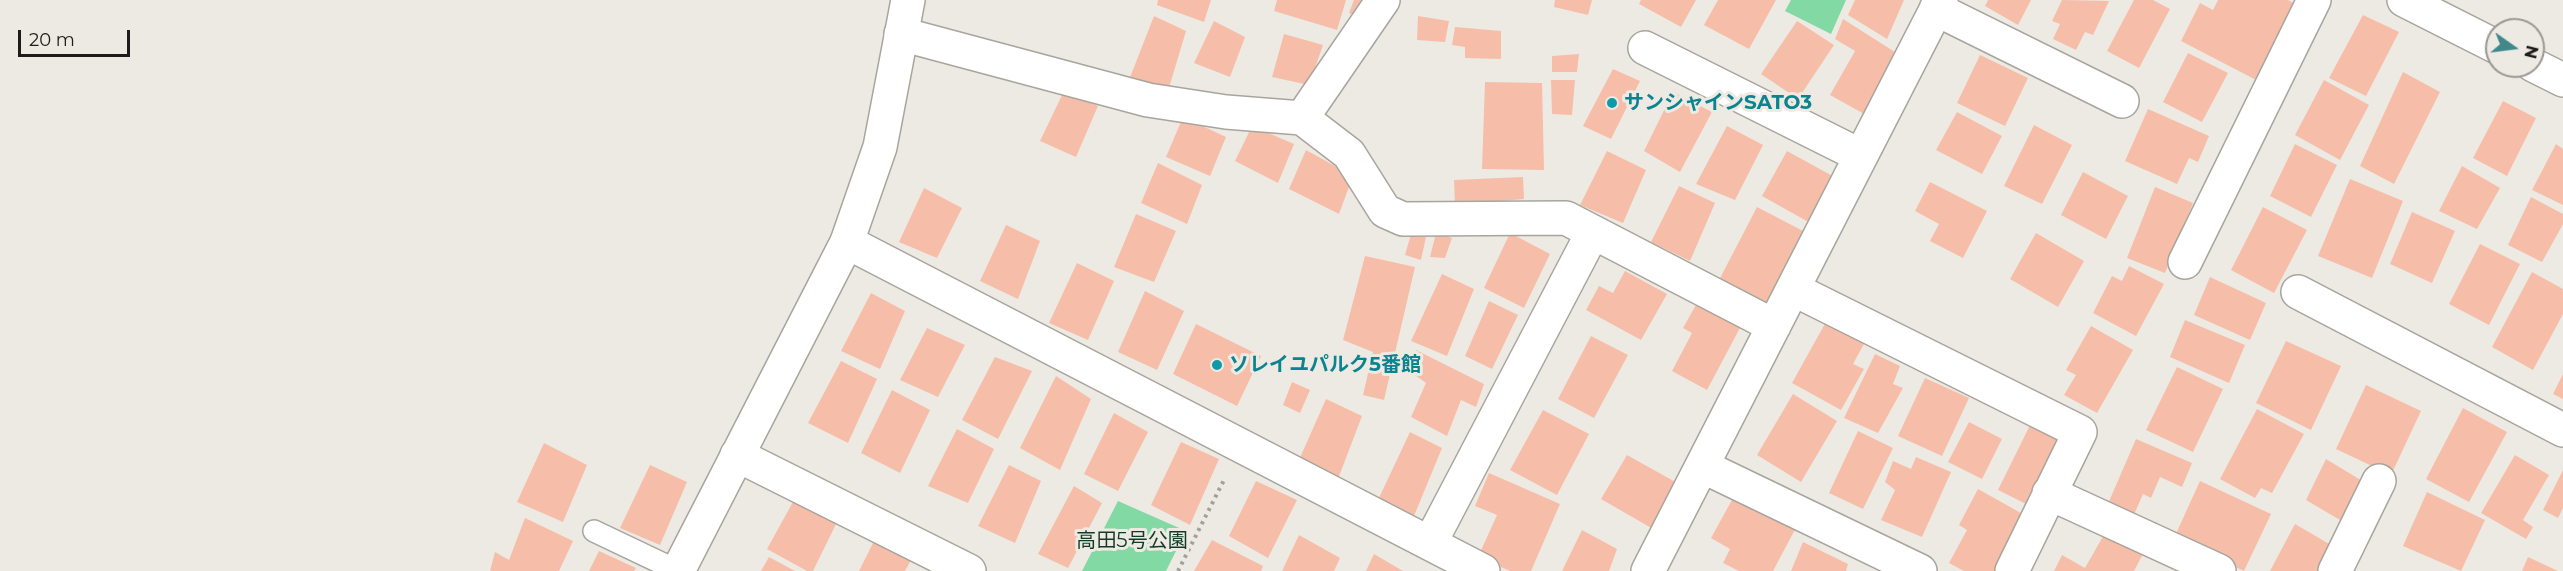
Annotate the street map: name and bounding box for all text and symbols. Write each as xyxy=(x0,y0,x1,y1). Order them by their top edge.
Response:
scale bar xyxy=(21,18,134,56)
north arrow xyxy=(2485,18,2545,78)
text: 20 m xyxy=(29,29,75,51)
text: N xyxy=(2520,43,2542,61)
place label: サンシャインSATO3 xyxy=(1624,91,1812,115)
marker: サンシャインSATO3 xyxy=(1605,96,1619,110)
place label: ソレイユパルク5番館 xyxy=(1229,353,1421,377)
marker: ソレイユパルク5番館 xyxy=(1210,358,1224,372)
park label: 高田5号公園 xyxy=(1076,529,1188,553)

